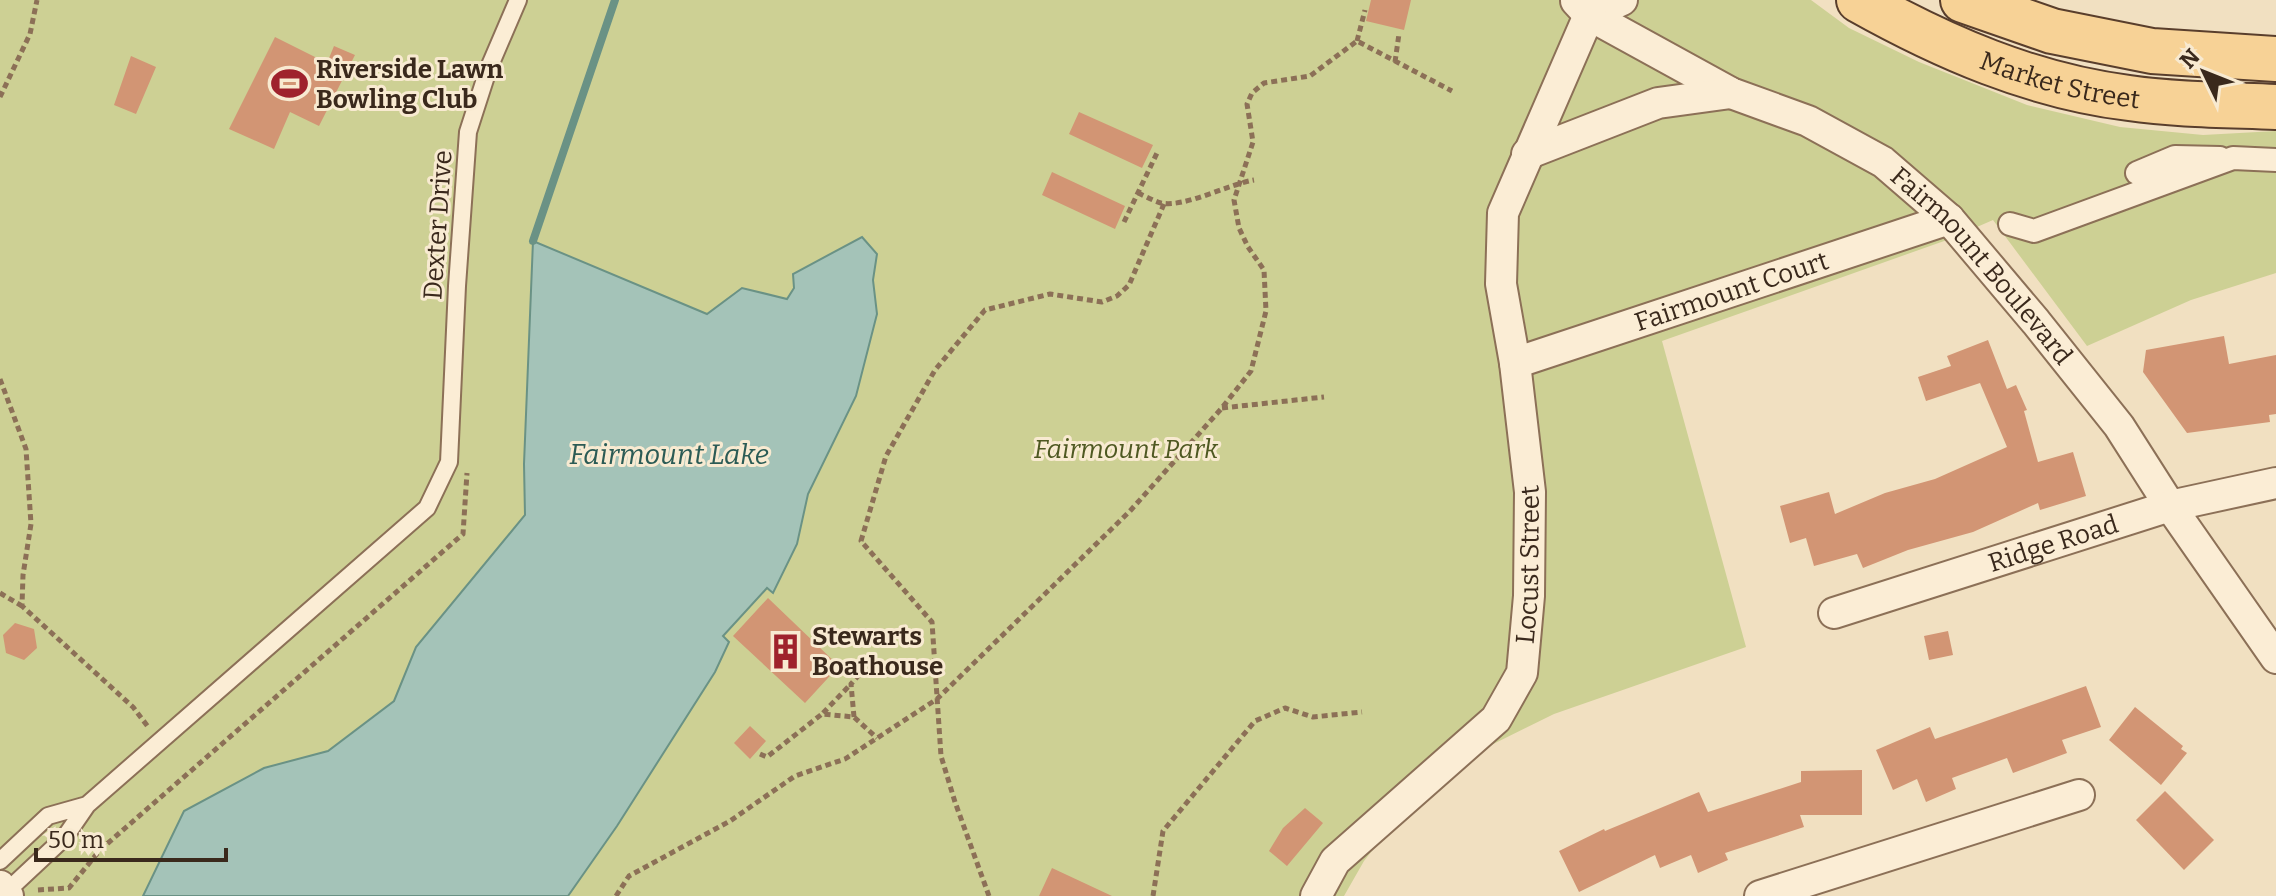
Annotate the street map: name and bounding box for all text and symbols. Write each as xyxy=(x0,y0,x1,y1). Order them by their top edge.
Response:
north arrow xyxy=(2164,32,2244,112)
text: N xyxy=(2174,43,2205,74)
street label: Market Street xyxy=(1976,45,2143,115)
place label: Riverside Lawn Bowling Club xyxy=(316,54,504,115)
sports icon: Riverside Lawn Bowling Club xyxy=(271,65,309,103)
street label: Dexter Drive xyxy=(417,149,459,301)
street label: Fairmount Boulevard xyxy=(1884,160,2079,371)
street label: Fairmount Court xyxy=(1631,244,1833,338)
park label: Fairmount Park xyxy=(1034,434,1219,465)
water label: Fairmount Lake xyxy=(569,438,769,471)
street label: Locust Street xyxy=(1509,483,1546,645)
street label: Ridge Road xyxy=(1984,508,2122,578)
place label: Stewarts Boathouse xyxy=(812,621,943,682)
building icon: Stewarts Boathouse xyxy=(767,632,805,670)
scale bar xyxy=(36,812,226,862)
text: 50 m xyxy=(48,826,104,854)

